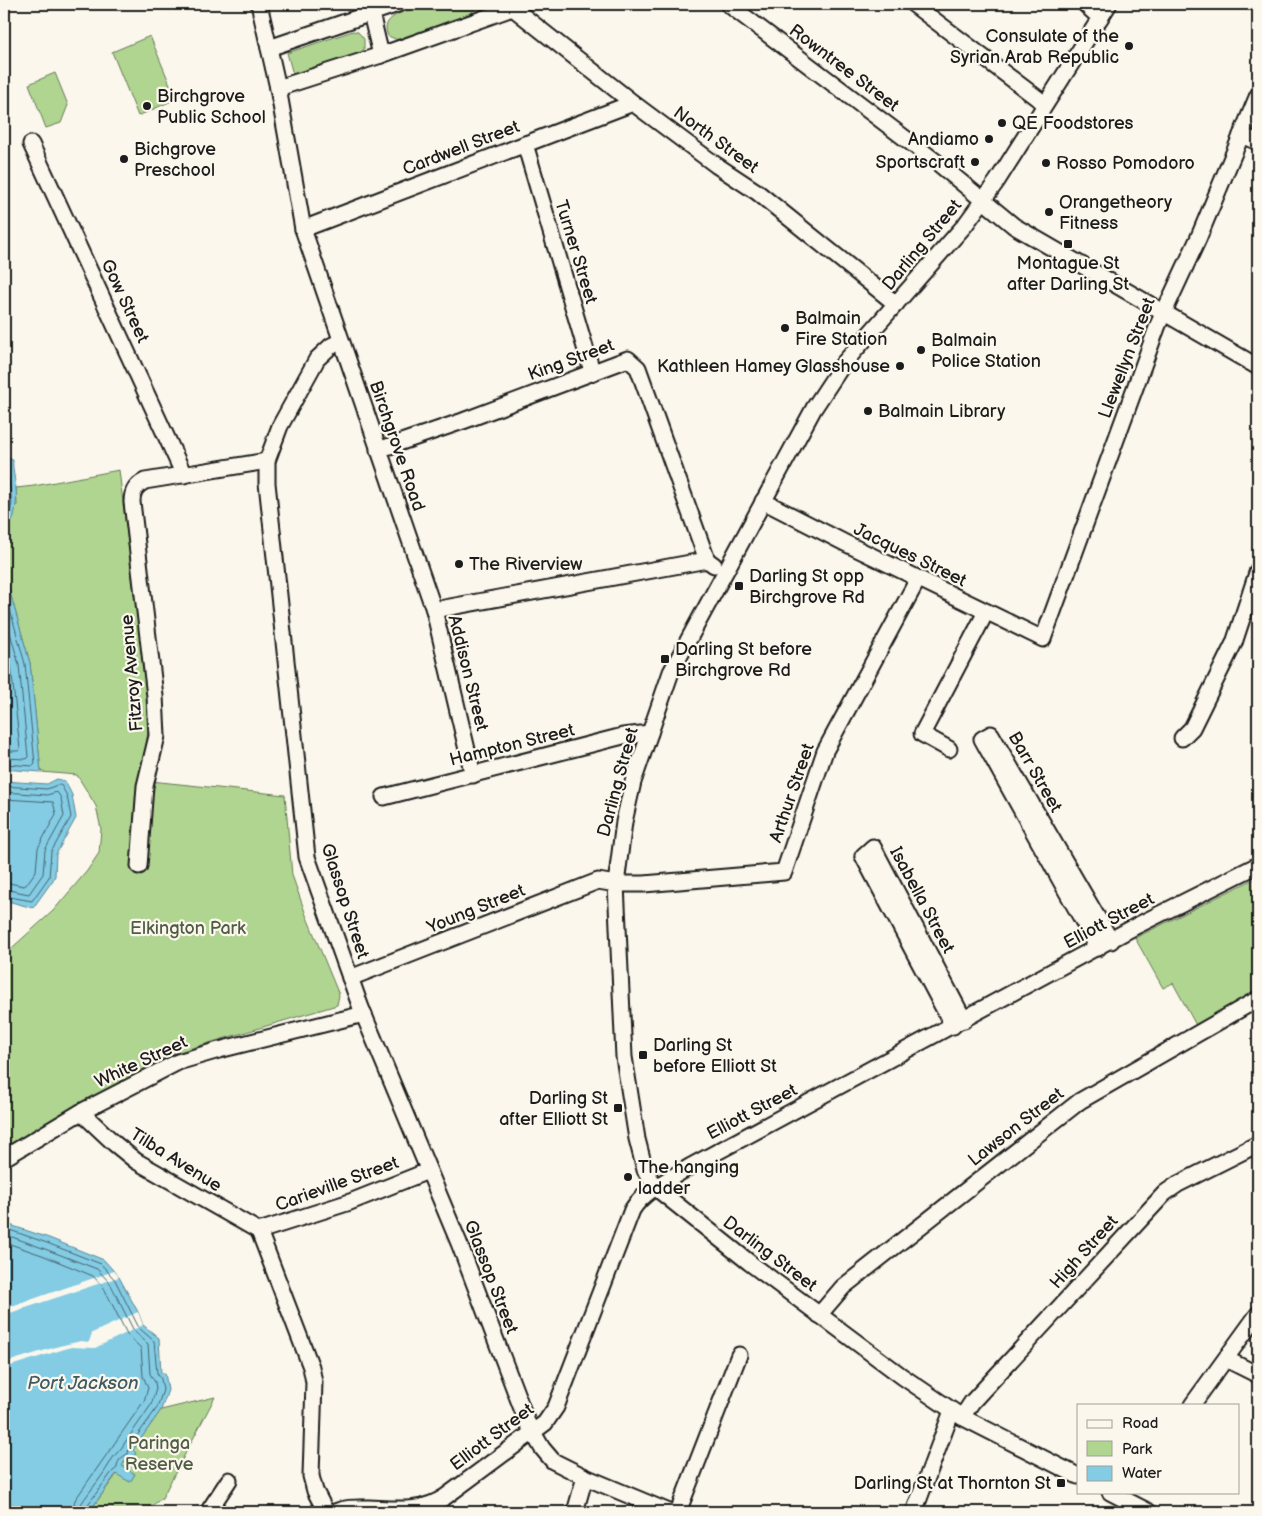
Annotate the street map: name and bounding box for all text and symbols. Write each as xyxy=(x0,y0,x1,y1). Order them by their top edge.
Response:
street label: Rowntree Street xyxy=(785,20,903,116)
place label: Consulate of the Syrian Arab Republic xyxy=(950,26,1119,68)
marker: Consulate of the Syrian Arab Republic xyxy=(1123,40,1135,52)
place label: Birchgrove Public School xyxy=(157,86,266,128)
marker: Birchgrove Public School xyxy=(141,100,153,112)
street label: North Street xyxy=(669,102,763,178)
place label: QE Foodstores xyxy=(1012,113,1134,134)
street label: Cardwell Street xyxy=(400,116,523,180)
marker: QE Foodstores xyxy=(996,117,1008,129)
place label: Andiamo xyxy=(908,129,979,150)
marker: Andiamo xyxy=(983,133,995,145)
place label: Bichgrove Preschool xyxy=(134,139,216,181)
place label: Sportscraft xyxy=(876,152,965,173)
marker: Bichgrove Preschool xyxy=(118,153,130,165)
place label: Rosso Pomodoro xyxy=(1056,153,1195,174)
marker: Sportscraft xyxy=(969,156,981,168)
marker: Rosso Pomodoro xyxy=(1040,157,1052,169)
place label: Orangetheory Fitness xyxy=(1059,192,1173,234)
street label: Darling Street xyxy=(878,195,966,295)
street label: Turner Street xyxy=(550,198,602,307)
marker: Orangetheory Fitness xyxy=(1043,206,1055,218)
marker: Montague St after Darling St xyxy=(1062,238,1074,250)
place label: Montague St after Darling St xyxy=(1007,253,1129,295)
street label: Gow Street xyxy=(97,256,154,346)
street label: Llewellyn Street xyxy=(1094,294,1160,421)
place label: Balmain Fire Station xyxy=(795,308,887,350)
marker: Balmain Fire Station xyxy=(779,322,791,334)
place label: Balmain Police Station xyxy=(931,330,1041,372)
street label: King Street xyxy=(525,335,617,385)
marker: Balmain Police Station xyxy=(915,344,927,356)
place label: Kathleen Hamey Glasshouse xyxy=(657,356,890,377)
marker: Kathleen Hamey Glasshouse xyxy=(894,360,906,372)
street label: Birchgrove Road xyxy=(365,378,429,514)
place label: Balmain Library xyxy=(878,401,1006,422)
marker: Balmain Library xyxy=(862,405,874,417)
street label: Jacques Street xyxy=(850,519,970,592)
place label: The Riverview xyxy=(469,554,582,575)
marker: The Riverview xyxy=(453,558,465,570)
place label: Darling St opp Birchgrove Rd xyxy=(749,566,865,608)
marker: Darling St opp Birchgrove Rd xyxy=(733,580,745,592)
street label: Fitzroy Avenue xyxy=(116,613,148,732)
street label: Addison Street xyxy=(443,613,493,734)
place label: Darling St before Birchgrove Rd xyxy=(675,639,812,681)
marker: Darling St before Birchgrove Rd xyxy=(659,653,671,665)
street label: Hampton Street xyxy=(447,719,577,771)
street label: Darling Street xyxy=(593,725,643,839)
street label: Barr Street xyxy=(1004,728,1067,816)
street label: Arthur Street xyxy=(765,740,819,845)
street label: Glassop Street xyxy=(316,841,374,962)
street label: Isabella Street xyxy=(885,843,959,957)
street label: Young Street xyxy=(423,880,528,939)
street label: Elliott Street xyxy=(1060,888,1158,954)
park label: Elkington Park xyxy=(130,918,246,939)
street label: White Street xyxy=(91,1031,191,1093)
place label: Darling St before Elliott St xyxy=(653,1035,777,1077)
marker: Darling St before Elliott St xyxy=(637,1049,649,1061)
street label: Elliott Street xyxy=(703,1079,801,1145)
street label: Lawson Street xyxy=(964,1083,1068,1171)
place label: Darling St after Elliott St xyxy=(499,1088,608,1130)
marker: Darling St after Elliott St xyxy=(612,1102,624,1114)
street label: Tilba Avenue xyxy=(126,1124,226,1197)
street label: Carieville Street xyxy=(272,1152,402,1216)
place label: The hanging ladder xyxy=(638,1157,739,1199)
marker: The hanging ladder xyxy=(622,1171,634,1183)
street label: High Street xyxy=(1046,1211,1123,1293)
street label: Darling Street xyxy=(719,1212,822,1296)
street label: Glassop Street xyxy=(460,1217,522,1337)
water label: Port Jackson xyxy=(27,1372,139,1395)
street label: Elliott Street xyxy=(446,1399,538,1475)
legend xyxy=(1077,1404,1240,1494)
text: Road xyxy=(1122,1414,1158,1433)
park label: Paringa Reserve xyxy=(125,1433,194,1475)
text: Park xyxy=(1122,1440,1153,1459)
text: Water xyxy=(1122,1464,1162,1483)
place label: Darling St at Thornton St xyxy=(853,1473,1051,1494)
marker: Darling St at Thornton St xyxy=(1055,1477,1067,1489)

